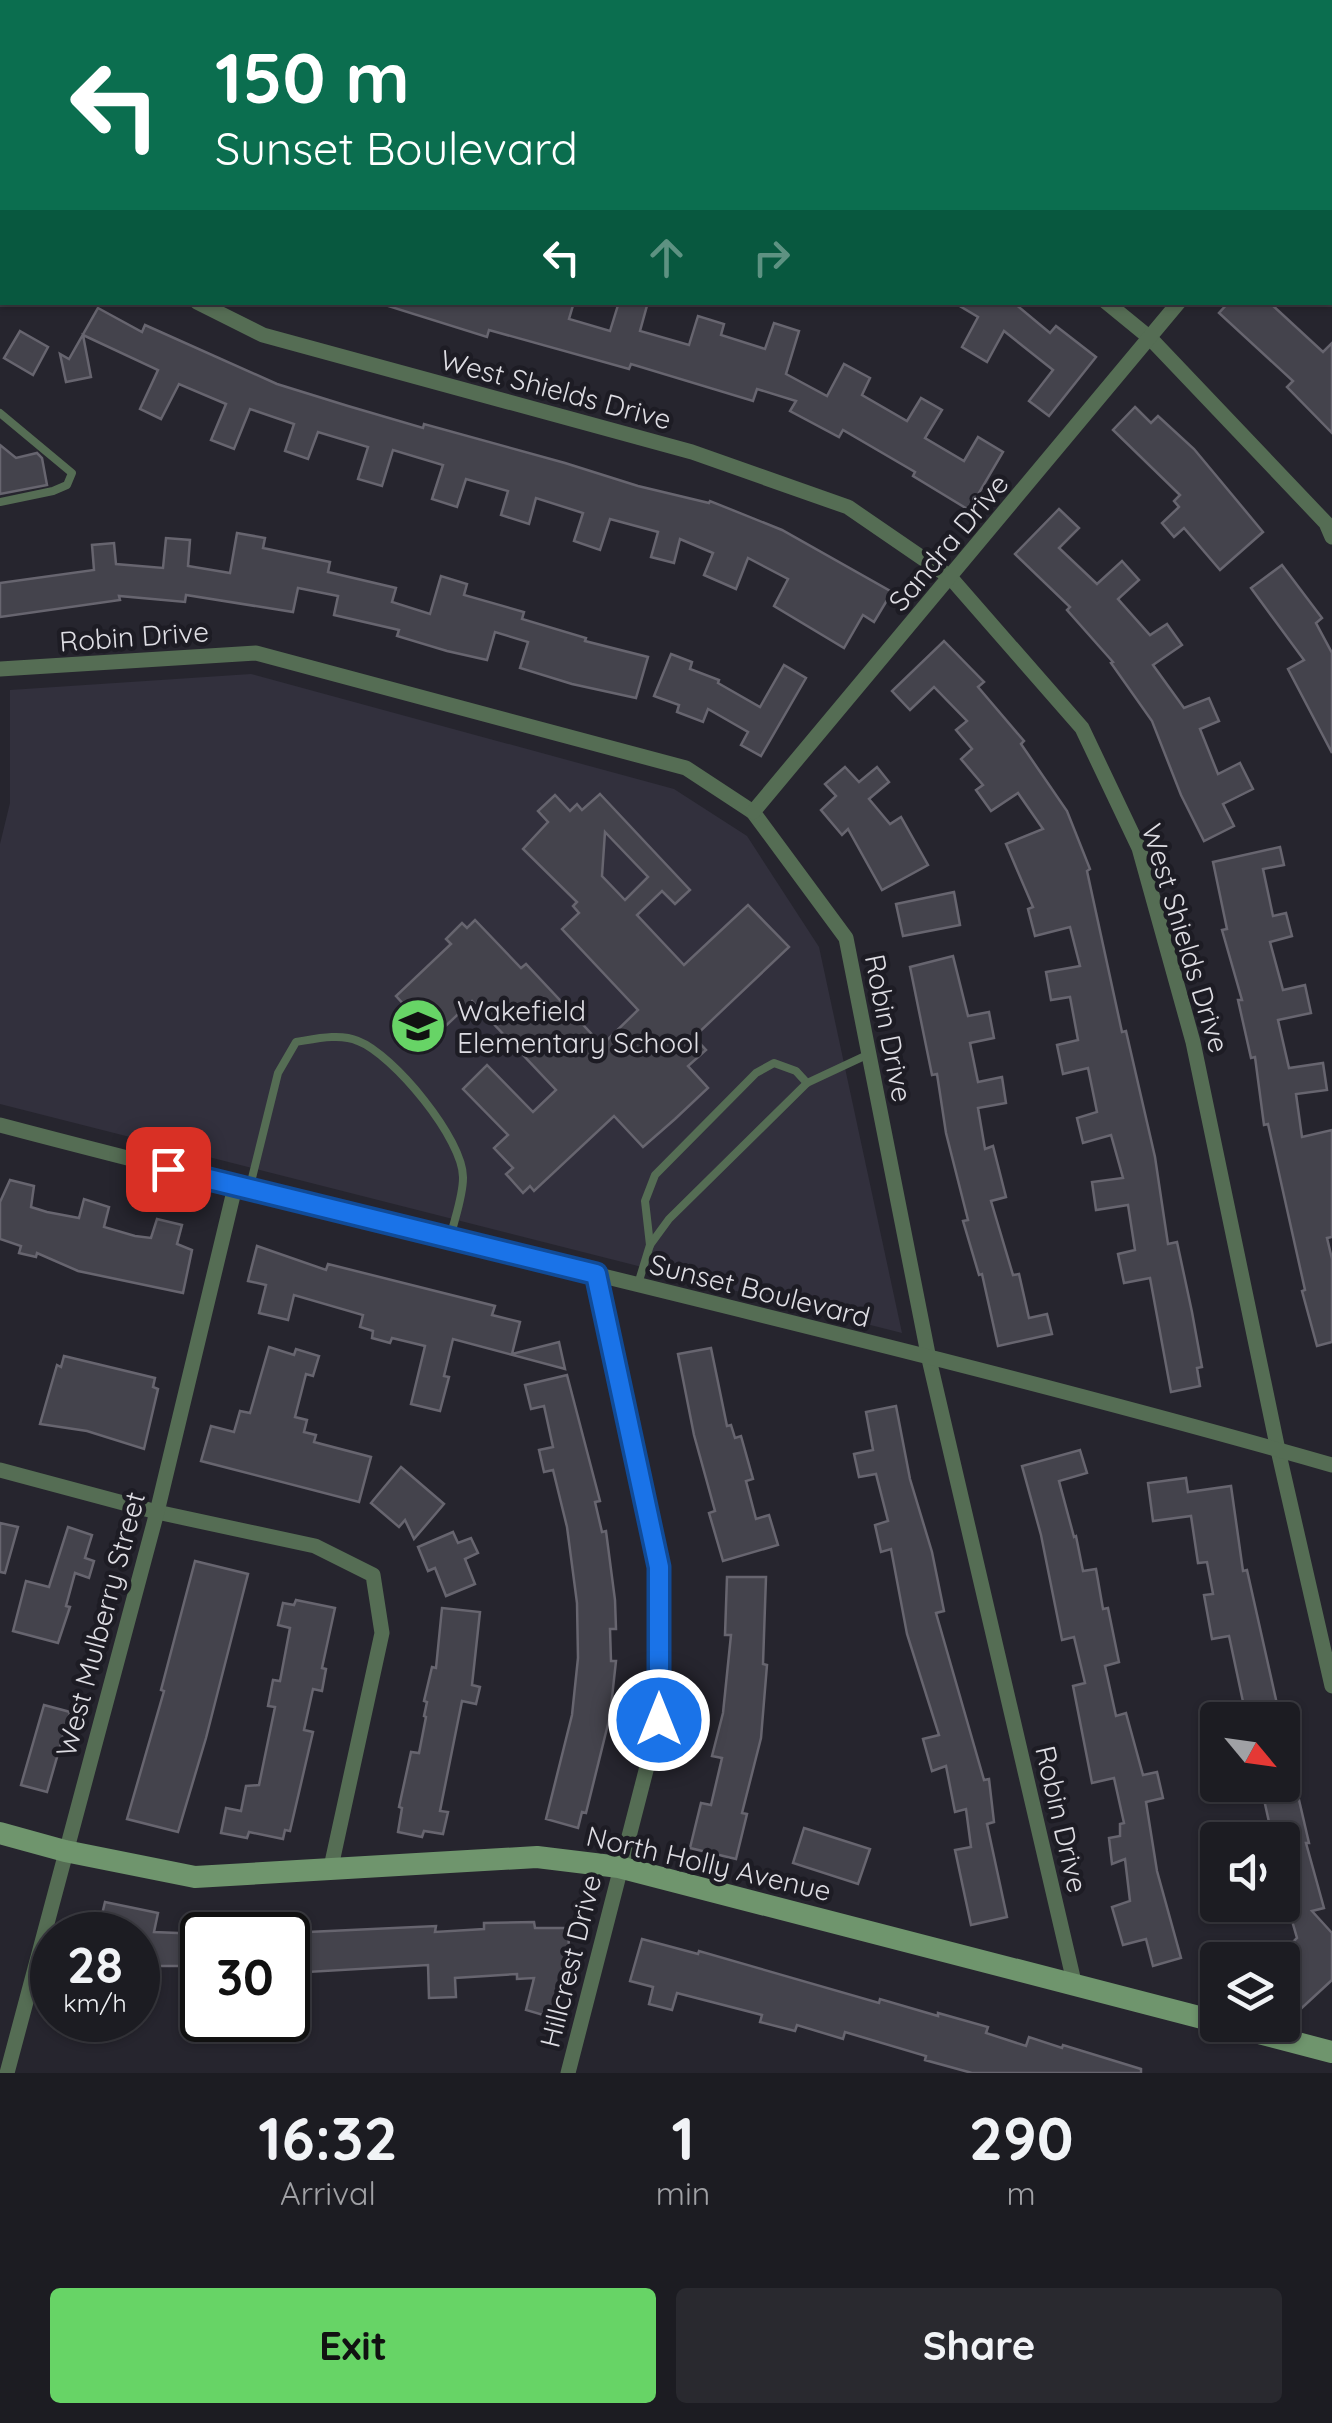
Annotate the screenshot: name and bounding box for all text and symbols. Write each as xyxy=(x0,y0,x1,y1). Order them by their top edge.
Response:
text: 150 m xyxy=(215,33,410,121)
icon: left xyxy=(50,40,180,170)
text: Sunset Boulevard xyxy=(215,120,578,176)
icon: left xyxy=(534,230,589,285)
icon: ahead xyxy=(639,230,694,285)
icon: right xyxy=(744,230,799,285)
street label: West Shields Drive xyxy=(437,341,675,437)
street label: Sandra Drive xyxy=(880,466,1016,618)
street label: Robin Drive xyxy=(58,613,210,659)
street label: West Shields Drive xyxy=(1135,819,1237,1057)
street label: Robin Drive xyxy=(858,951,920,1105)
place label: Wakefield Elementary School xyxy=(457,993,700,1060)
school or university icon: Wakefield Elementary School xyxy=(388,996,448,1056)
pin xyxy=(126,1127,211,1212)
icon: arrive xyxy=(141,1142,196,1197)
street label: Sunset Boulevard xyxy=(646,1246,874,1334)
street label: West Mulberry Street xyxy=(48,1488,152,1760)
position arrow xyxy=(607,1668,711,1772)
north arrow xyxy=(1200,1702,1300,1802)
map controls xyxy=(1200,1702,1300,2042)
street label: Robin Drive xyxy=(1028,1742,1096,1896)
street label: North Holly Avenue xyxy=(583,1818,835,1908)
button: sound xyxy=(1200,1822,1300,1922)
street label: Hillcrest Drive xyxy=(532,1871,608,2051)
speed limit sign: 30 xyxy=(180,1912,310,2042)
text: 28 xyxy=(67,1933,123,1996)
button: layers xyxy=(1200,1942,1300,2042)
text: km/h xyxy=(63,1987,127,2018)
text: 16:32 xyxy=(258,2100,398,2175)
text: 1 xyxy=(671,2100,695,2175)
text: 290 xyxy=(969,2100,1074,2175)
text: Arrival xyxy=(280,2173,376,2213)
text: min xyxy=(656,2173,710,2213)
text: m xyxy=(1007,2173,1036,2213)
button: Exit xyxy=(50,2288,656,2403)
button: Share xyxy=(676,2288,1282,2403)

